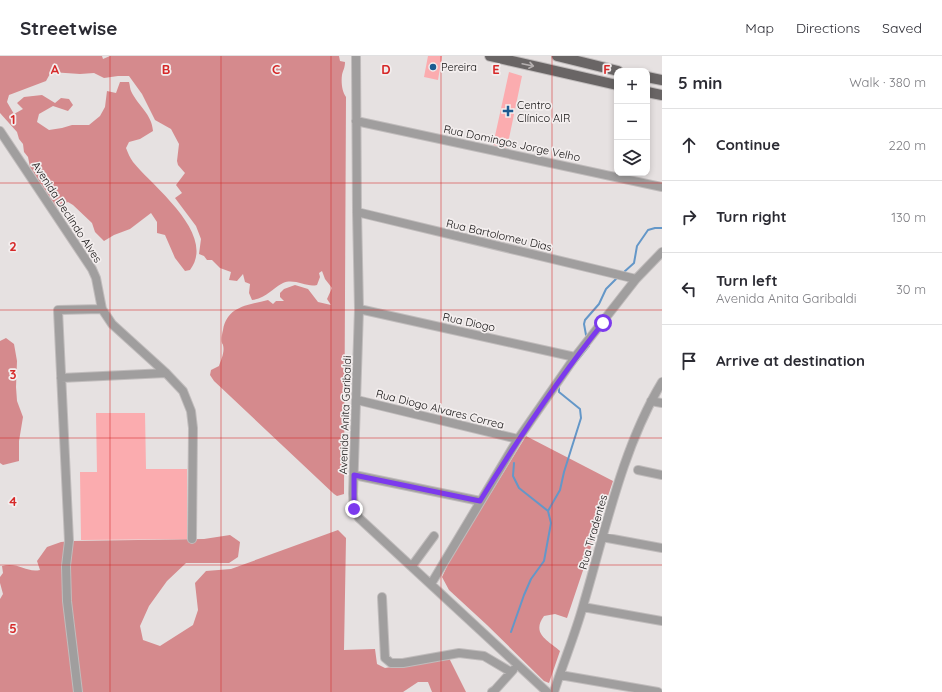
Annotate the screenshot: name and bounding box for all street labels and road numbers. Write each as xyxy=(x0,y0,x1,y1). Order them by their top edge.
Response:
street label: Rua Domingos Jorge Velho xyxy=(442,122,582,164)
street label: Avenida Declindo Alves xyxy=(29,159,105,265)
street label: Rua Bartolomeu Dias xyxy=(445,216,553,254)
street label: Rua Diogo xyxy=(441,310,497,334)
street label: Avenida Anita Garibaldi xyxy=(336,355,354,475)
street label: Rua Diogo Alvares Correa xyxy=(374,386,506,432)
street label: Rua Tiradentes xyxy=(576,493,610,571)

